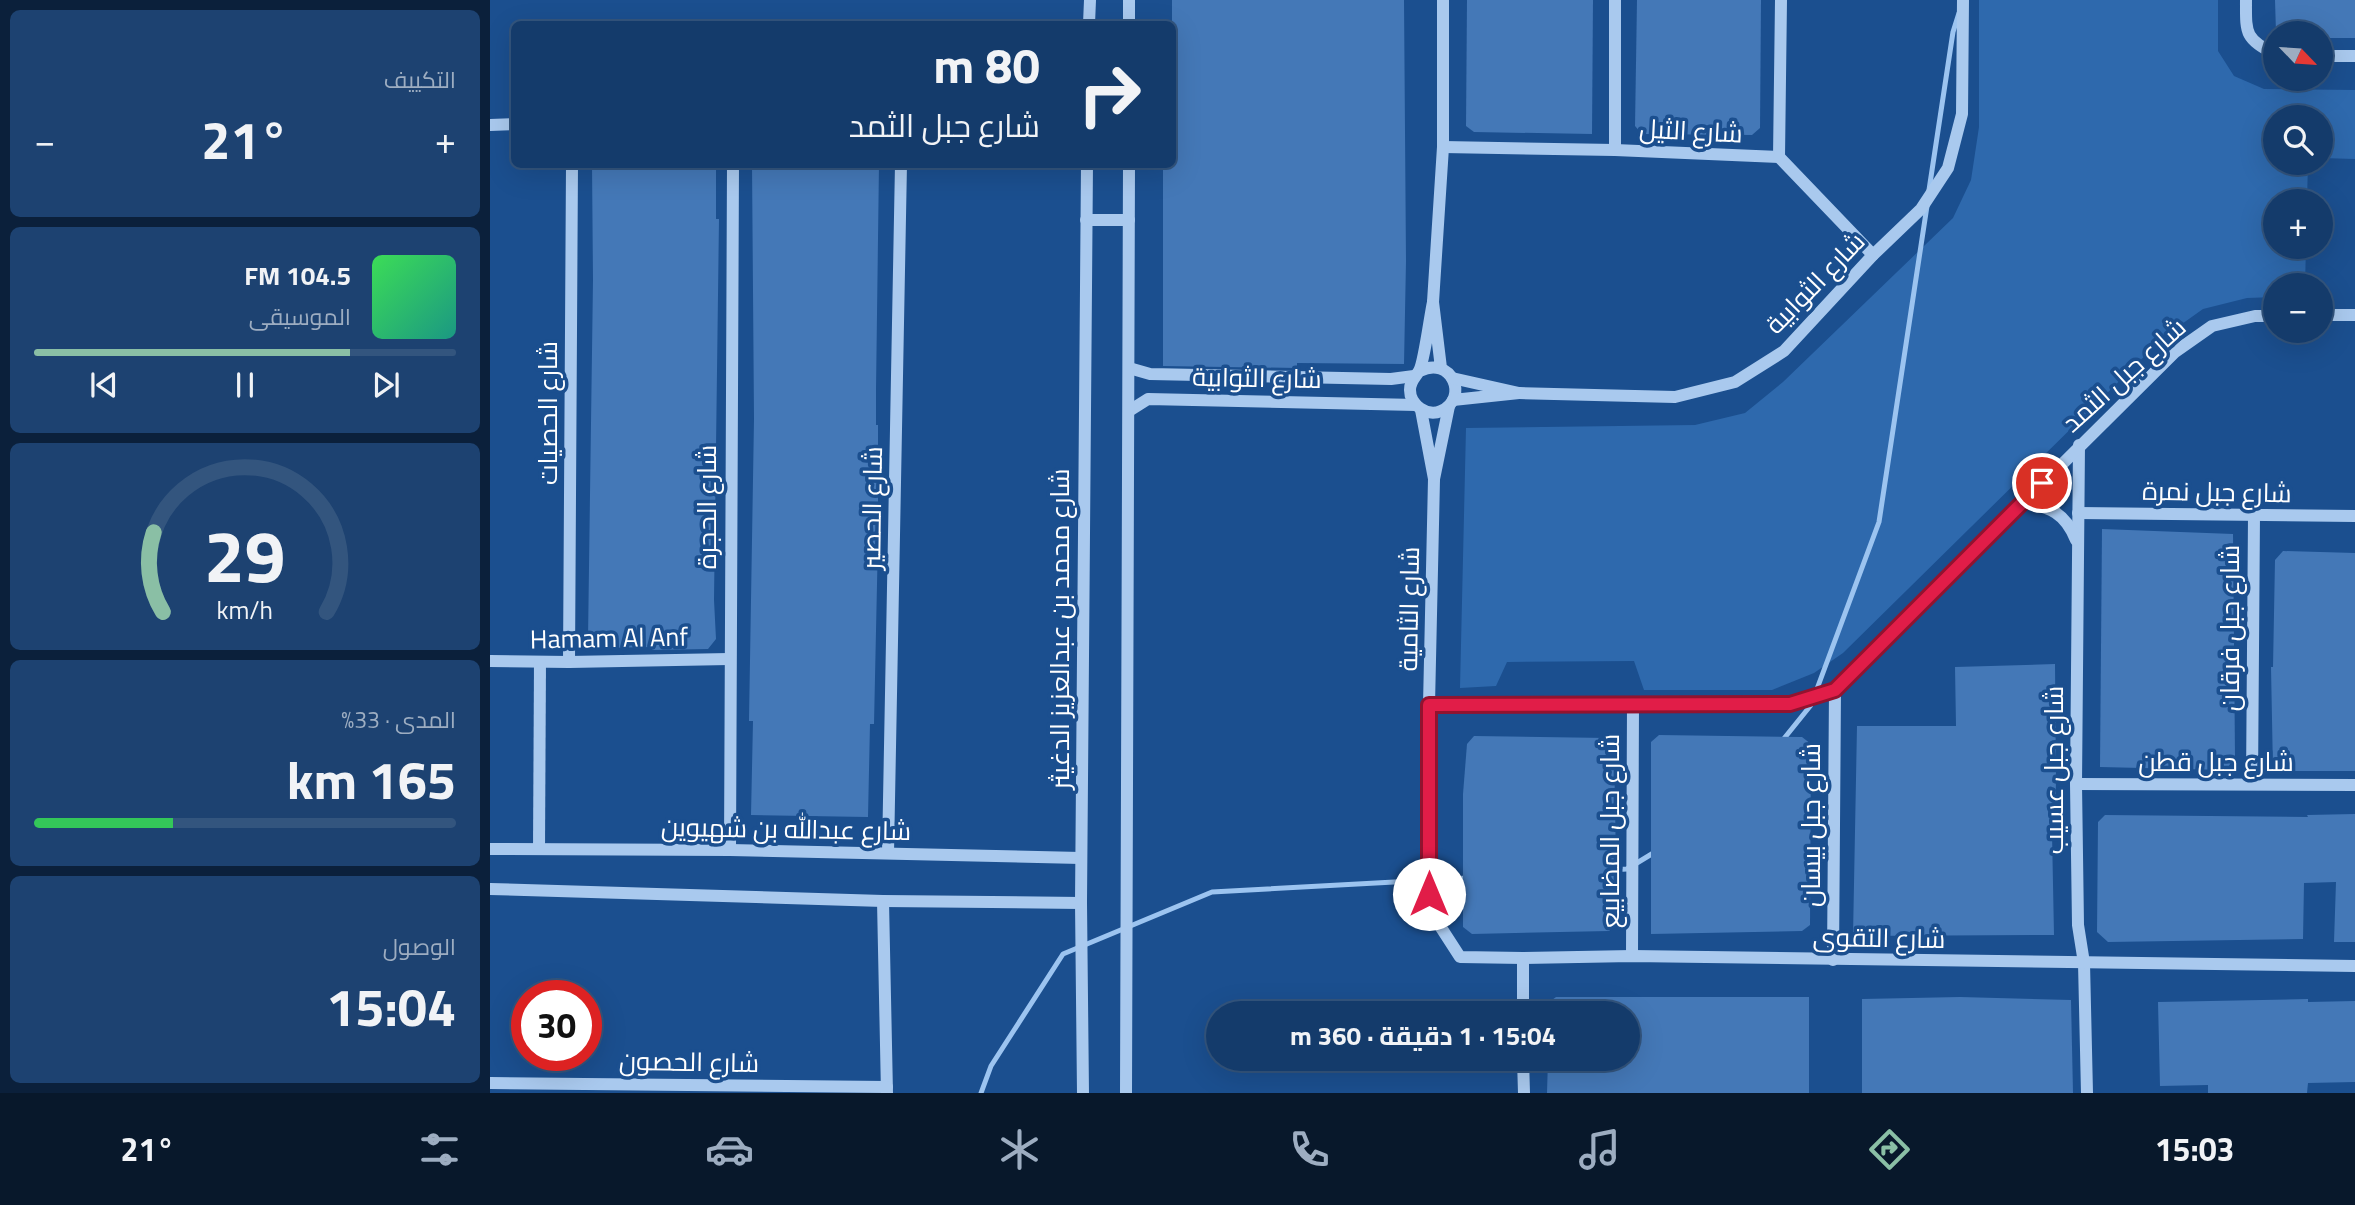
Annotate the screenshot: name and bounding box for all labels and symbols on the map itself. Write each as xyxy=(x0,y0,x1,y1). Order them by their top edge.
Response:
north arrow xyxy=(2263,21,2333,91)
street label: شارع الثيل xyxy=(1638,108,1744,153)
street label: شارع الثوابية xyxy=(1756,223,1874,343)
street label: شارع جبل الثمد xyxy=(2053,308,2194,441)
street label: شارع الحصيات xyxy=(528,341,567,485)
street label: شارع الثوابية xyxy=(1192,357,1322,398)
street label: شارع الحجرة xyxy=(687,445,726,569)
street label: شارع الحصير xyxy=(851,446,892,572)
pin xyxy=(2012,453,2072,513)
street label: شارع محمد بن عبدالعزيز الدغيثر xyxy=(1040,469,1079,791)
street label: شارع جبل نمرة xyxy=(2142,471,2292,512)
street label: شارع جبل فرقان xyxy=(2210,545,2249,711)
street label: شارع الثامية xyxy=(1388,546,1429,672)
street label: Hamam Al Anf xyxy=(530,617,689,658)
street label: شارع جبل عسيب xyxy=(2034,686,2073,854)
street label: شارع جبل المضابيع xyxy=(1590,734,1629,928)
street label: شارع جبل قطن xyxy=(2138,742,2294,781)
street label: شارع جبل بيسان xyxy=(1791,743,1830,907)
street label: شارع عبدالله بن شهيوين xyxy=(660,807,912,850)
position arrow xyxy=(1392,857,1466,931)
street label: شارع التقوى xyxy=(1812,917,1946,958)
speed limit sign: 30 xyxy=(511,980,602,1071)
street label: شارع الحصون xyxy=(618,1041,760,1082)

